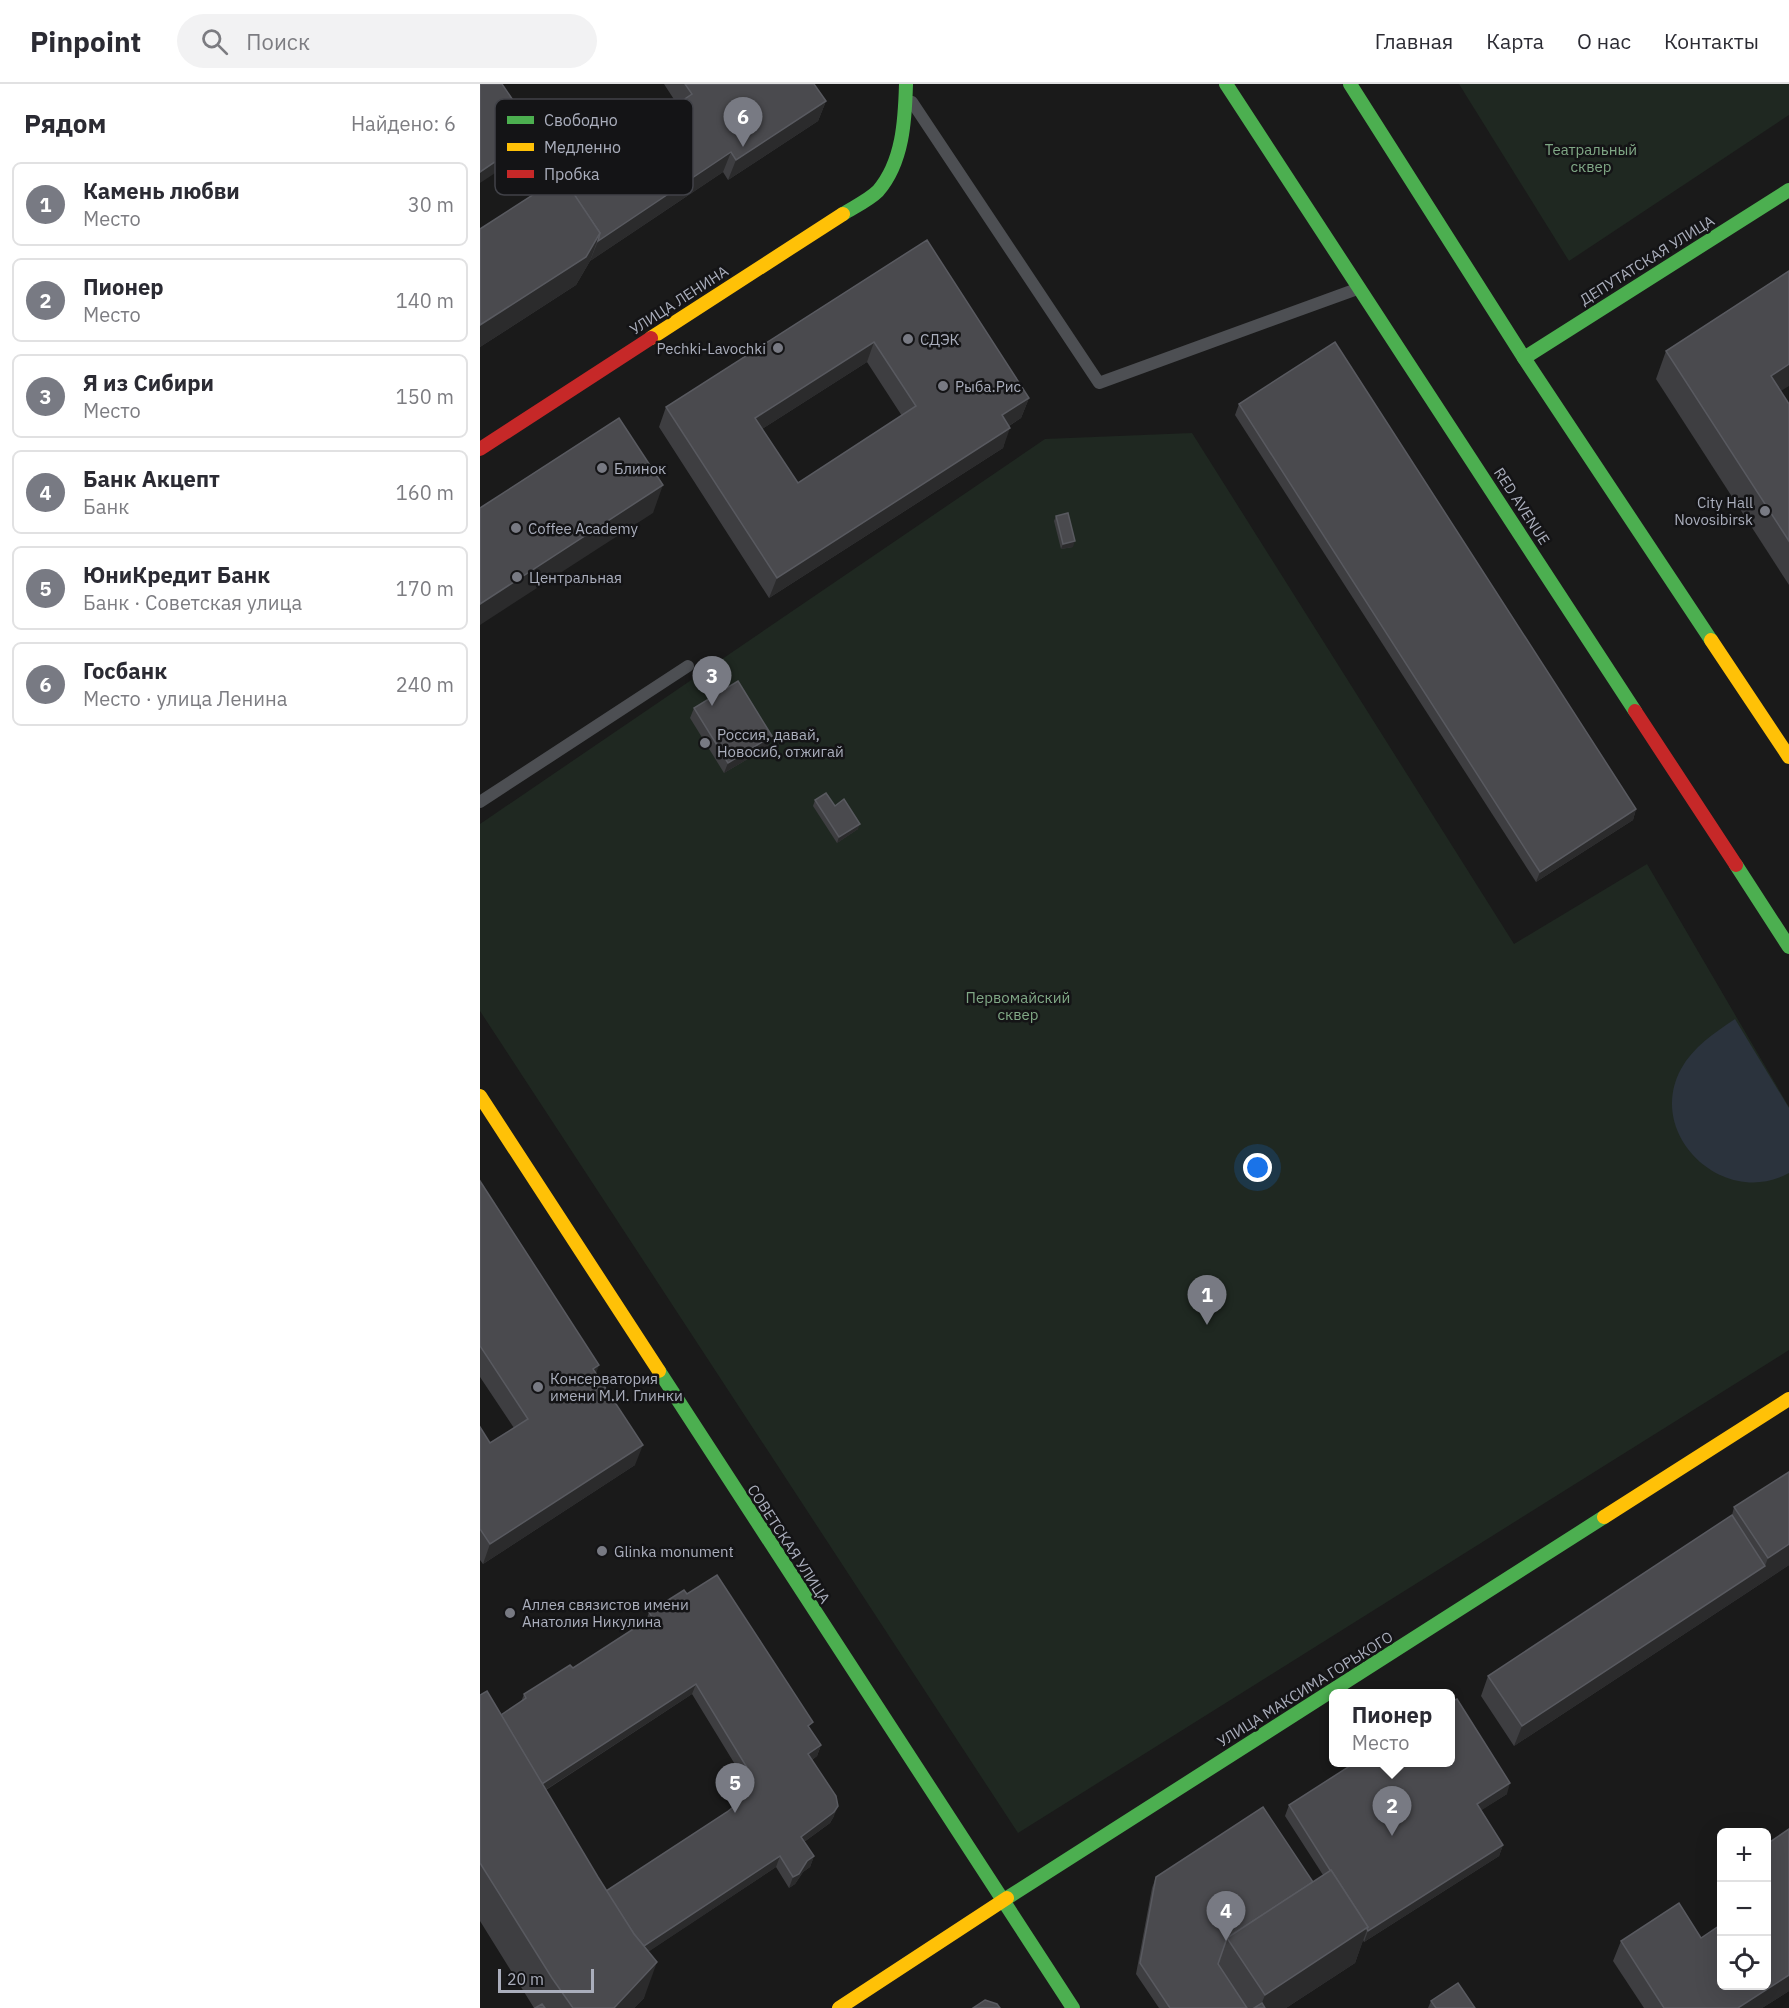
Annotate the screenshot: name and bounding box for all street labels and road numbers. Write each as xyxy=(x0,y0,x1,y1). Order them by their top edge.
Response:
street label: ДЕПУТАТСКАЯ УЛИЦА xyxy=(1576,211,1718,309)
street label: УЛИЦА ЛЕНИНА xyxy=(626,261,732,339)
street label: RED AVENUE xyxy=(1490,464,1554,548)
street label: СОВЕТСКАЯ УЛИЦА xyxy=(743,1481,835,1607)
street label: УЛИЦА МАКСИМА ГОРЬКОГО xyxy=(1214,1627,1396,1751)

